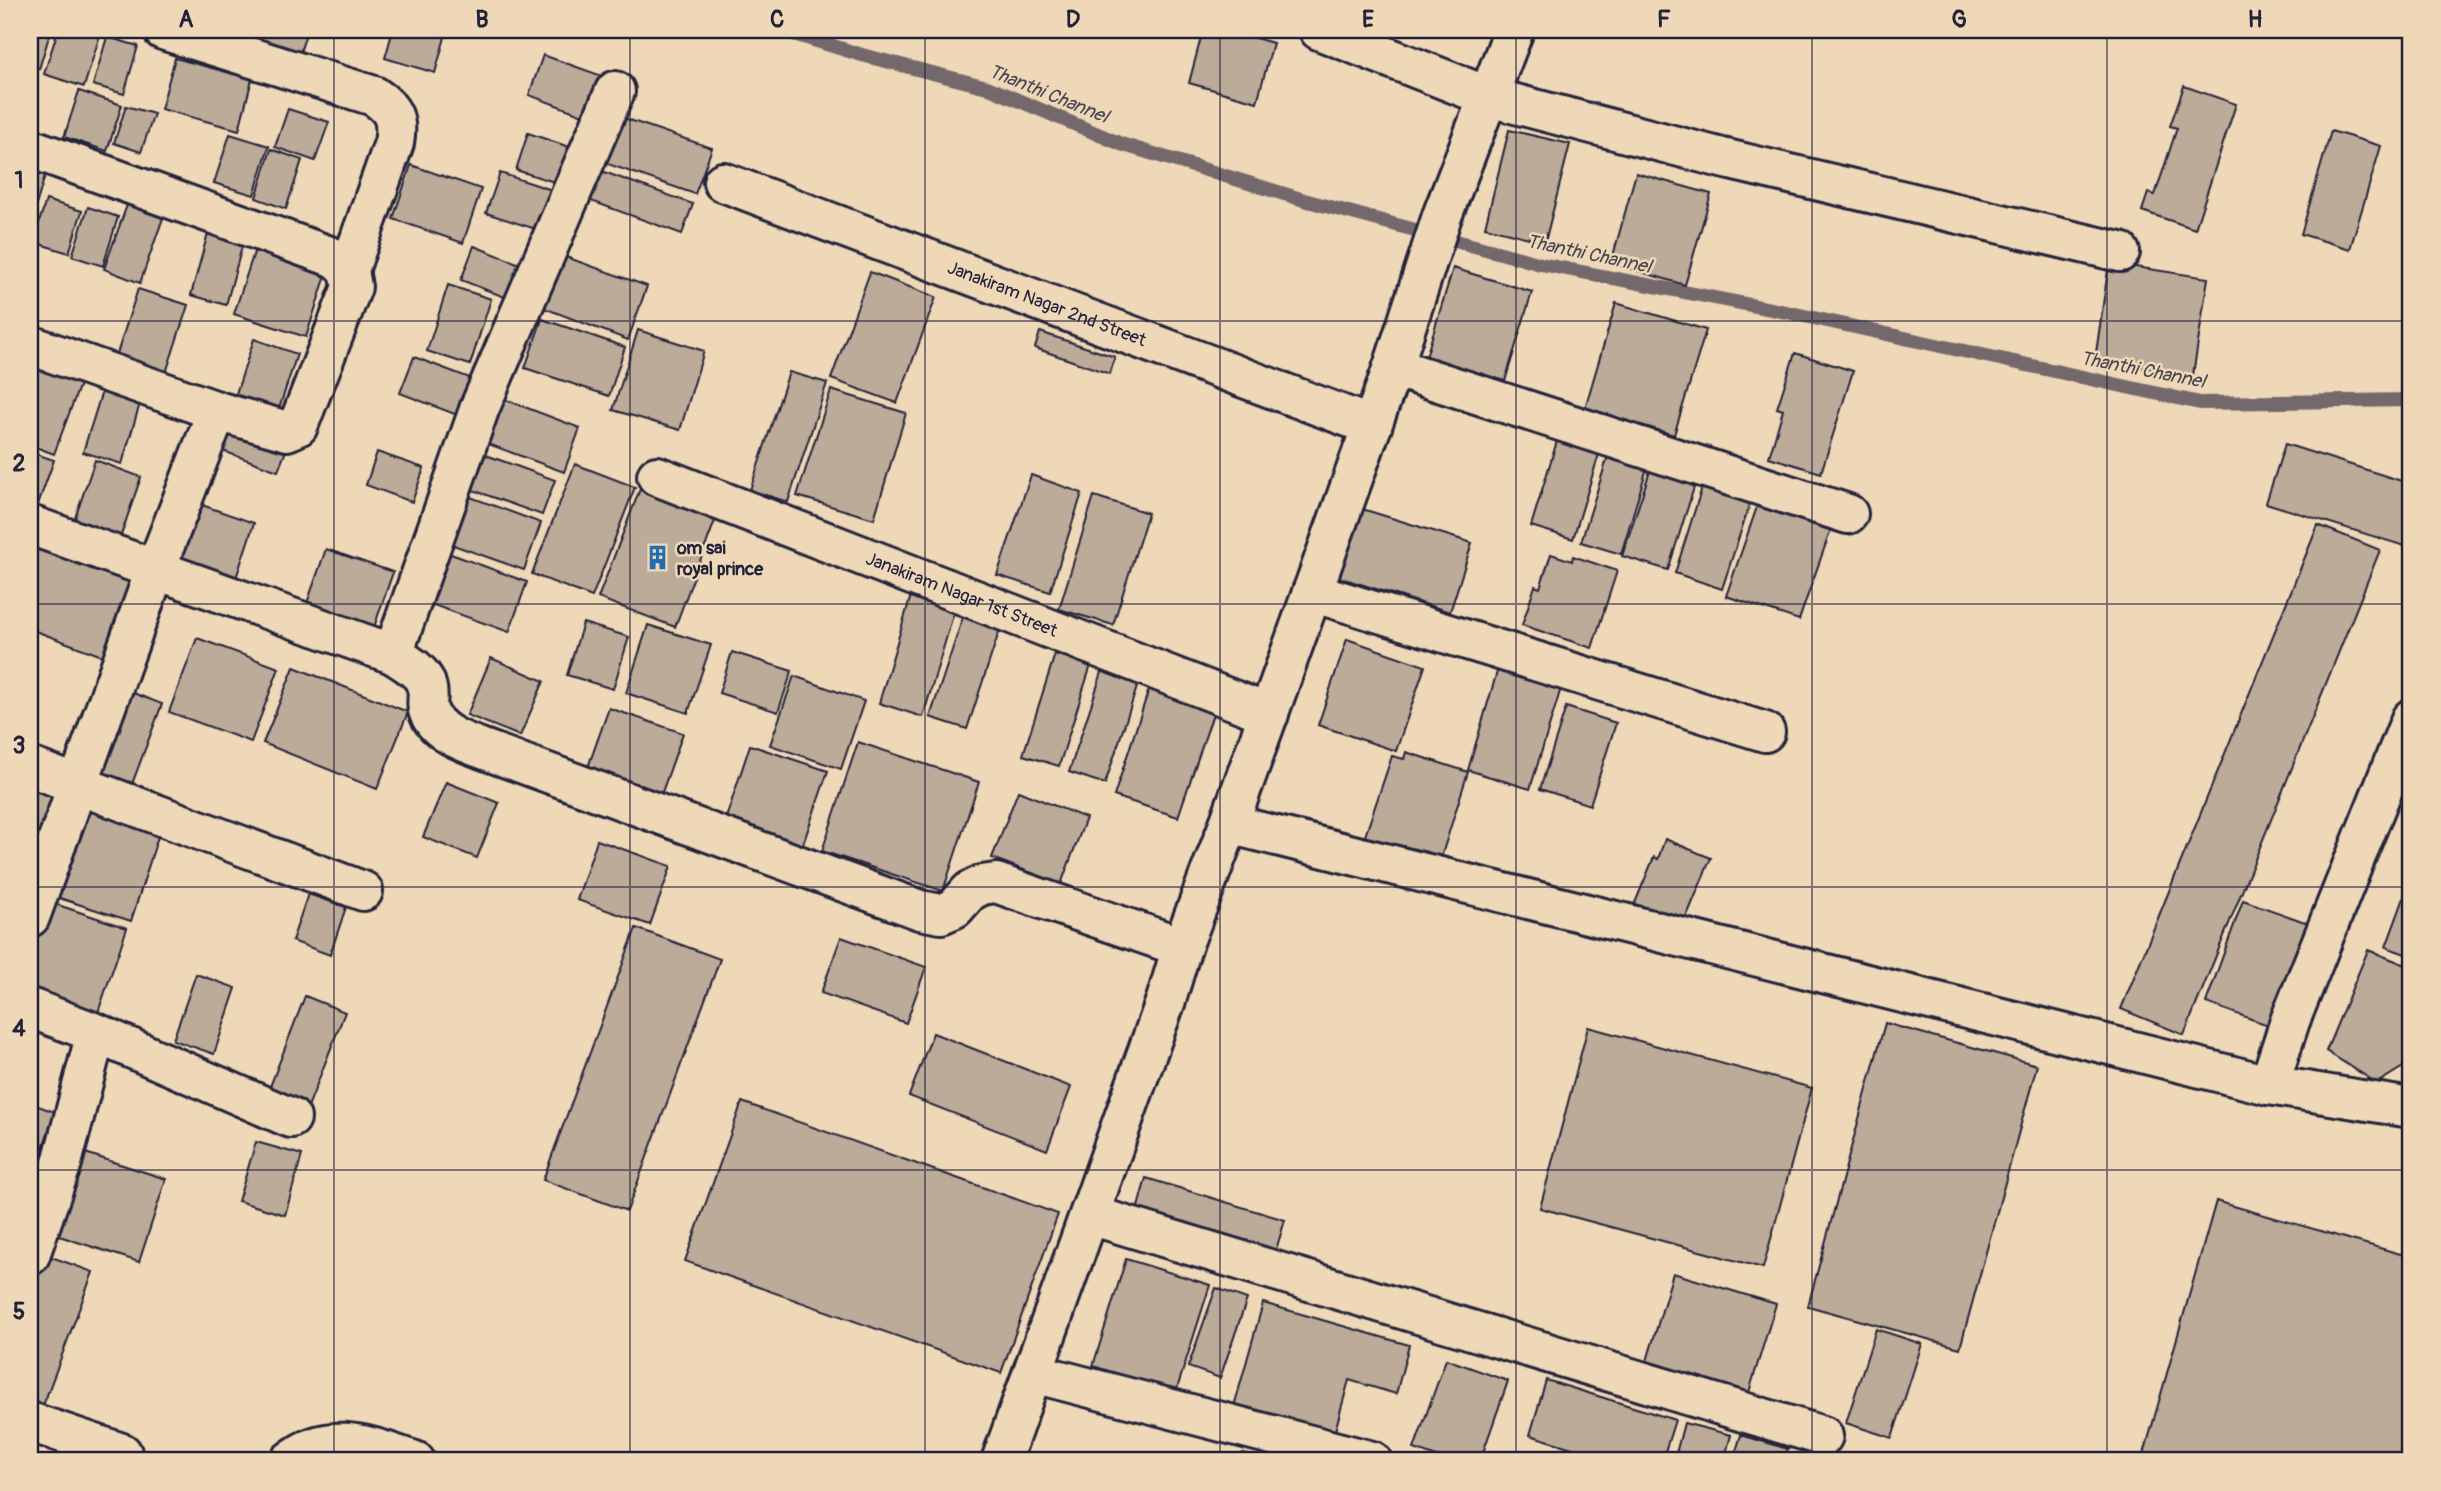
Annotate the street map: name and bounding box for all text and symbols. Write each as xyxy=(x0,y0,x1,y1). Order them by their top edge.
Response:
text: A xyxy=(179,5,194,34)
text: B xyxy=(475,5,489,34)
text: C xyxy=(770,5,784,34)
text: D xyxy=(1066,5,1080,34)
text: E xyxy=(1362,5,1374,34)
text: F xyxy=(1657,5,1671,34)
text: G xyxy=(1951,5,1967,34)
text: H xyxy=(2248,5,2262,34)
water label: Thanthi Channel xyxy=(985,59,1114,130)
text: 1 xyxy=(15,166,24,195)
water label: Thanthi Channel xyxy=(1524,229,1656,279)
street label: Janakiram Nagar 2nd Street xyxy=(944,256,1150,352)
water label: Thanthi Channel xyxy=(2078,346,2210,394)
text: 2 xyxy=(13,449,26,478)
place label: om sai royal prince xyxy=(676,537,764,581)
building icon: om sai royal prince xyxy=(643,544,671,572)
street label: Janakiram Nagar 1st Street xyxy=(862,547,1061,643)
text: 3 xyxy=(13,731,25,760)
text: 4 xyxy=(12,1014,26,1043)
text: 5 xyxy=(13,1297,25,1326)

